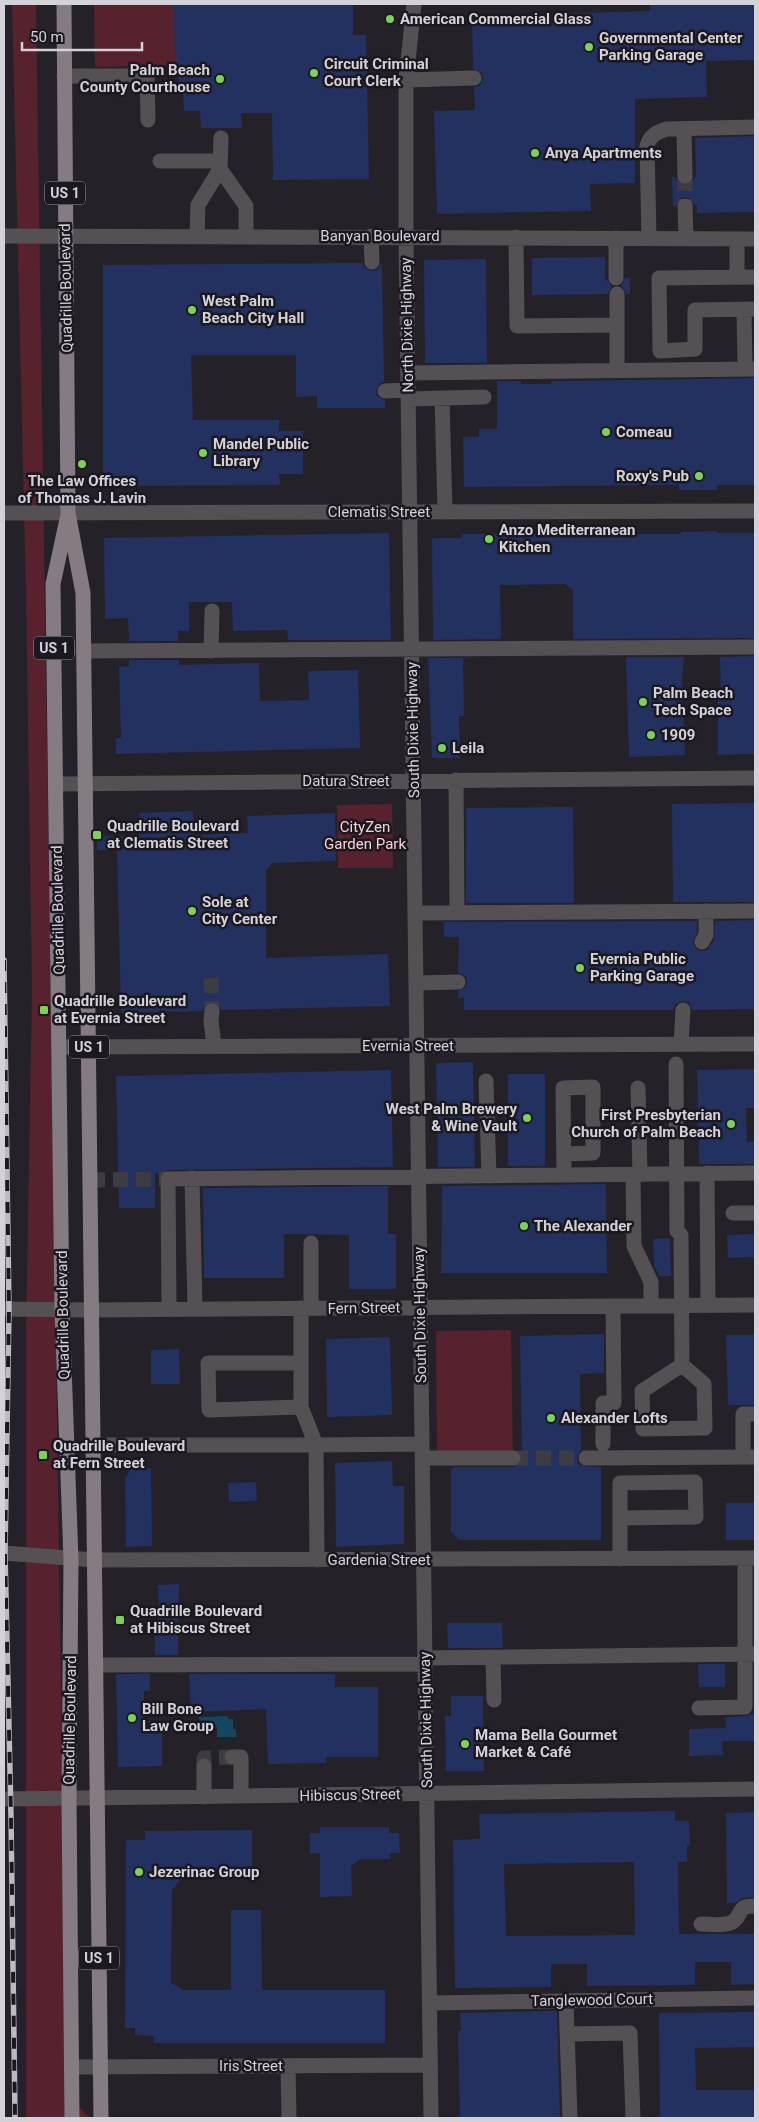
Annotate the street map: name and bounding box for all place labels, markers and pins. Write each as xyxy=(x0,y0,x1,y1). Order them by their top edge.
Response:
place label: American Commercial Glass xyxy=(400,10,592,28)
marker: American Commercial Glass xyxy=(384,13,396,25)
place label: Governmental Center Parking Garage xyxy=(599,29,743,64)
marker: Governmental Center Parking Garage xyxy=(583,41,595,53)
place label: Circuit Criminal Court Clerk xyxy=(324,55,429,90)
place label: Palm Beach County Courthouse xyxy=(80,61,210,96)
marker: Circuit Criminal Court Clerk xyxy=(308,67,320,79)
marker: Palm Beach County Courthouse xyxy=(214,73,226,85)
place label: Anya Apartments xyxy=(545,144,662,162)
marker: Anya Apartments xyxy=(529,147,541,159)
place label: West Palm Beach City Hall xyxy=(202,292,304,327)
marker: West Palm Beach City Hall xyxy=(186,304,198,316)
place label: Comeau xyxy=(616,423,672,441)
marker: Comeau xyxy=(600,426,612,438)
place label: Mandel Public Library xyxy=(213,435,309,470)
marker: Mandel Public Library xyxy=(197,447,209,459)
marker: The Law Offices of Thomas J. Lavin xyxy=(76,458,88,470)
place label: Roxy's Pub xyxy=(616,467,689,485)
marker: Roxy's Pub xyxy=(693,470,705,482)
place label: The Law Offices of Thomas J. Lavin xyxy=(18,472,146,507)
place label: Anzo Mediterranean Kitchen xyxy=(499,521,636,556)
marker: Anzo Mediterranean Kitchen xyxy=(483,533,495,545)
place label: Palm Beach Tech Space xyxy=(653,684,733,719)
marker: Palm Beach Tech Space xyxy=(637,696,649,708)
place label: 1909 xyxy=(661,726,695,744)
marker: 1909 xyxy=(645,729,657,741)
place label: Leila xyxy=(452,739,484,757)
marker: Leila xyxy=(436,742,448,754)
place label: Quadrille Boulevard at Clematis Street xyxy=(107,817,239,852)
marker: Quadrille Boulevard at Clematis Street xyxy=(91,829,103,841)
place label: Sole at City Center xyxy=(202,893,278,928)
marker: Sole at City Center xyxy=(186,905,198,917)
place label: Evernia Public Parking Garage xyxy=(590,950,694,985)
marker: Evernia Public Parking Garage xyxy=(574,962,586,974)
place label: Quadrille Boulevard at Evernia Street xyxy=(54,992,186,1027)
marker: Quadrille Boulevard at Evernia Street xyxy=(38,1004,50,1016)
place label: West Palm Brewery & Wine Vault xyxy=(386,1100,517,1135)
place label: First Presbyterian Church of Palm Beach xyxy=(571,1106,721,1141)
marker: West Palm Brewery & Wine Vault xyxy=(521,1112,533,1124)
marker: First Presbyterian Church of Palm Beach xyxy=(725,1118,737,1130)
place label: The Alexander xyxy=(534,1217,632,1235)
marker: The Alexander xyxy=(518,1220,530,1232)
place label: Alexander Lofts xyxy=(561,1409,668,1427)
marker: Alexander Lofts xyxy=(545,1412,557,1424)
place label: Quadrille Boulevard at Fern Street xyxy=(53,1437,185,1472)
marker: Quadrille Boulevard at Fern Street xyxy=(37,1449,49,1461)
place label: Quadrille Boulevard at Hibiscus Street xyxy=(130,1602,262,1637)
marker: Quadrille Boulevard at Hibiscus Street xyxy=(114,1614,126,1626)
place label: Bill Bone Law Group xyxy=(142,1700,214,1735)
marker: Bill Bone Law Group xyxy=(126,1712,138,1724)
place label: Mama Bella Gourmet Market & Café xyxy=(475,1726,617,1761)
marker: Mama Bella Gourmet Market & Café xyxy=(459,1738,471,1750)
place label: Jezerinac Group xyxy=(149,1863,259,1881)
marker: Jezerinac Group xyxy=(133,1866,145,1878)

